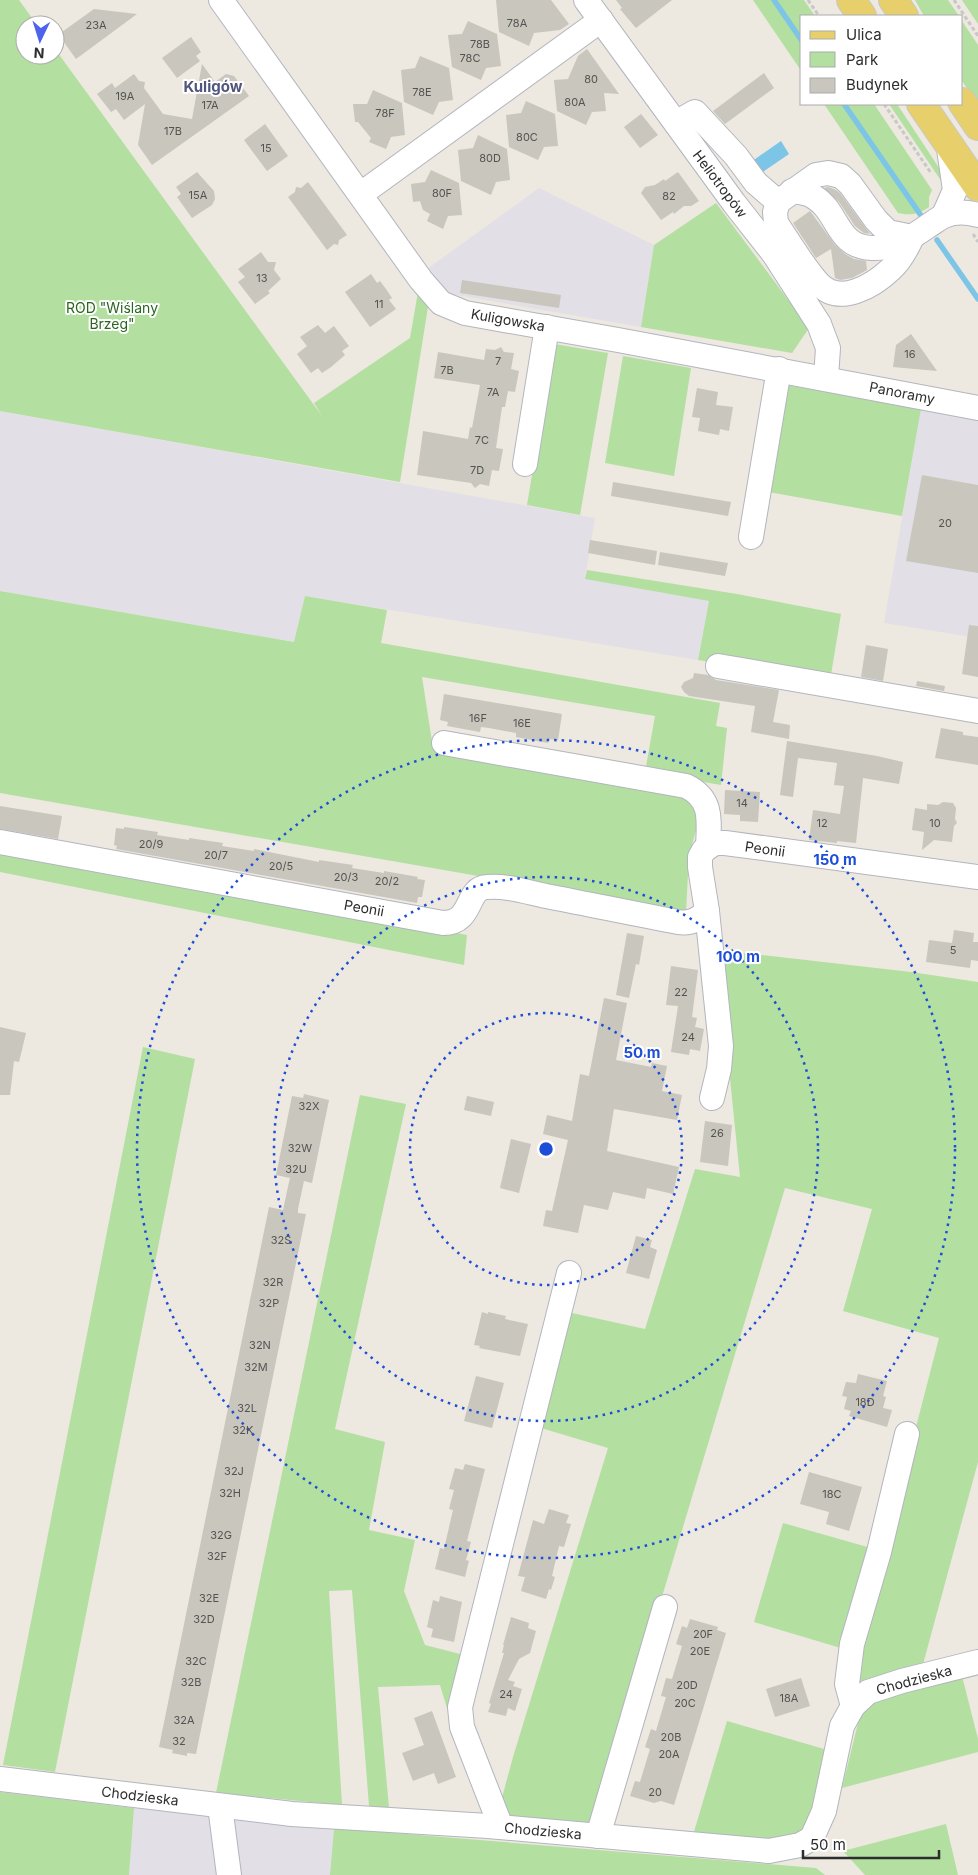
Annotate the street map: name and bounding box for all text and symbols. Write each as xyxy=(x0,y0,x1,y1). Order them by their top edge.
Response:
north arrow xyxy=(15,15,65,65)
legend xyxy=(800,15,963,105)
house number: 78A xyxy=(507,16,528,30)
house number: 23A xyxy=(85,18,107,32)
text: Ulica xyxy=(846,25,882,44)
house number: 78B xyxy=(470,37,490,51)
text: N xyxy=(33,45,45,62)
text: Park xyxy=(846,50,879,69)
house number: 78C xyxy=(460,51,480,65)
house number: 80 xyxy=(584,72,598,86)
text: Budynek xyxy=(846,75,909,94)
district label: Kuligów xyxy=(184,77,243,96)
house number: 78E xyxy=(412,85,432,99)
house number: 19A xyxy=(116,89,135,103)
house number: 80A xyxy=(564,95,586,109)
house number: 17A xyxy=(201,98,219,112)
house number: 78F xyxy=(375,106,395,120)
house number: 17B xyxy=(164,124,182,138)
house number: 80C xyxy=(516,130,538,144)
house number: 15 xyxy=(260,141,272,155)
street label: Heliotropów xyxy=(690,147,751,221)
house number: 80D xyxy=(479,151,501,165)
house number: 80F xyxy=(432,186,452,200)
house number: 15A xyxy=(189,188,208,202)
house number: 82 xyxy=(662,189,676,203)
house number: 13 xyxy=(256,271,268,285)
house number: 11 xyxy=(375,297,383,311)
park label: ROD "Wiślany Brzeg" xyxy=(66,299,158,332)
street label: Kuligowska xyxy=(470,305,547,334)
house number: 16 xyxy=(904,347,916,361)
house number: 7 xyxy=(495,354,501,368)
house number: 7B xyxy=(440,363,454,377)
street label: Panoramy xyxy=(868,378,936,407)
house number: 7A xyxy=(487,385,500,399)
house number: 7C xyxy=(475,433,489,447)
house number: 7D xyxy=(470,463,484,477)
house number: 20 xyxy=(938,516,952,530)
house number: 16F xyxy=(469,711,487,725)
house number: 16E xyxy=(513,716,531,730)
house number: 14 xyxy=(736,796,748,810)
house number: 12 xyxy=(816,816,828,830)
house number: 10 xyxy=(929,816,941,830)
house number: 20/9 xyxy=(139,837,163,851)
street label: Peonii xyxy=(744,837,786,860)
house number: 20/7 xyxy=(204,848,228,862)
text: 150 m xyxy=(813,850,857,869)
house number: 20/5 xyxy=(269,859,293,873)
house number: 20/3 xyxy=(334,870,358,884)
house number: 20/2 xyxy=(375,874,399,888)
street label: Peonii xyxy=(343,896,385,919)
house number: 5 xyxy=(950,943,957,957)
text: 100 m xyxy=(716,947,760,966)
house number: 22 xyxy=(674,985,688,999)
house number: 24 xyxy=(681,1030,695,1044)
text: 50 m xyxy=(624,1043,660,1062)
house number: 32X xyxy=(298,1099,320,1113)
house number: 26 xyxy=(710,1126,724,1140)
centre of rings xyxy=(537,1140,555,1158)
house number: 32W xyxy=(288,1141,312,1155)
house number: 32U xyxy=(285,1162,307,1176)
house number: 32S xyxy=(271,1233,291,1247)
house number: 32R xyxy=(263,1275,283,1289)
house number: 32P xyxy=(259,1296,279,1310)
house number: 32N xyxy=(249,1338,271,1352)
house number: 32M xyxy=(244,1360,268,1374)
house number: 18D xyxy=(855,1395,875,1409)
house number: 32L xyxy=(237,1401,257,1415)
house number: 32K xyxy=(233,1423,254,1437)
house number: 32J xyxy=(224,1464,244,1478)
house number: 32H xyxy=(219,1486,241,1500)
house number: 18C xyxy=(822,1487,842,1501)
house number: 32G xyxy=(210,1528,232,1542)
house number: 32F xyxy=(207,1549,227,1563)
house number: 32E xyxy=(199,1591,219,1605)
house number: 32D xyxy=(193,1612,215,1626)
house number: 20F xyxy=(693,1627,713,1641)
house number: 20E xyxy=(690,1644,710,1658)
house number: 32C xyxy=(185,1654,207,1668)
street label: Chodzieska xyxy=(874,1661,954,1698)
house number: 32B xyxy=(181,1675,201,1689)
house number: 20D xyxy=(676,1678,698,1692)
house number: 24 xyxy=(499,1687,513,1701)
house number: 18A xyxy=(780,1691,799,1705)
house number: 20C xyxy=(674,1696,696,1710)
house number: 32A xyxy=(173,1713,195,1727)
house number: 20B xyxy=(661,1730,681,1744)
house number: 32 xyxy=(172,1734,186,1748)
house number: 20A xyxy=(658,1747,680,1761)
street label: Chodzieska xyxy=(100,1782,180,1809)
house number: 20 xyxy=(648,1785,662,1799)
street label: Chodzieska xyxy=(504,1819,582,1842)
scale bar xyxy=(803,1828,939,1860)
text: 50 m xyxy=(810,1835,846,1854)

